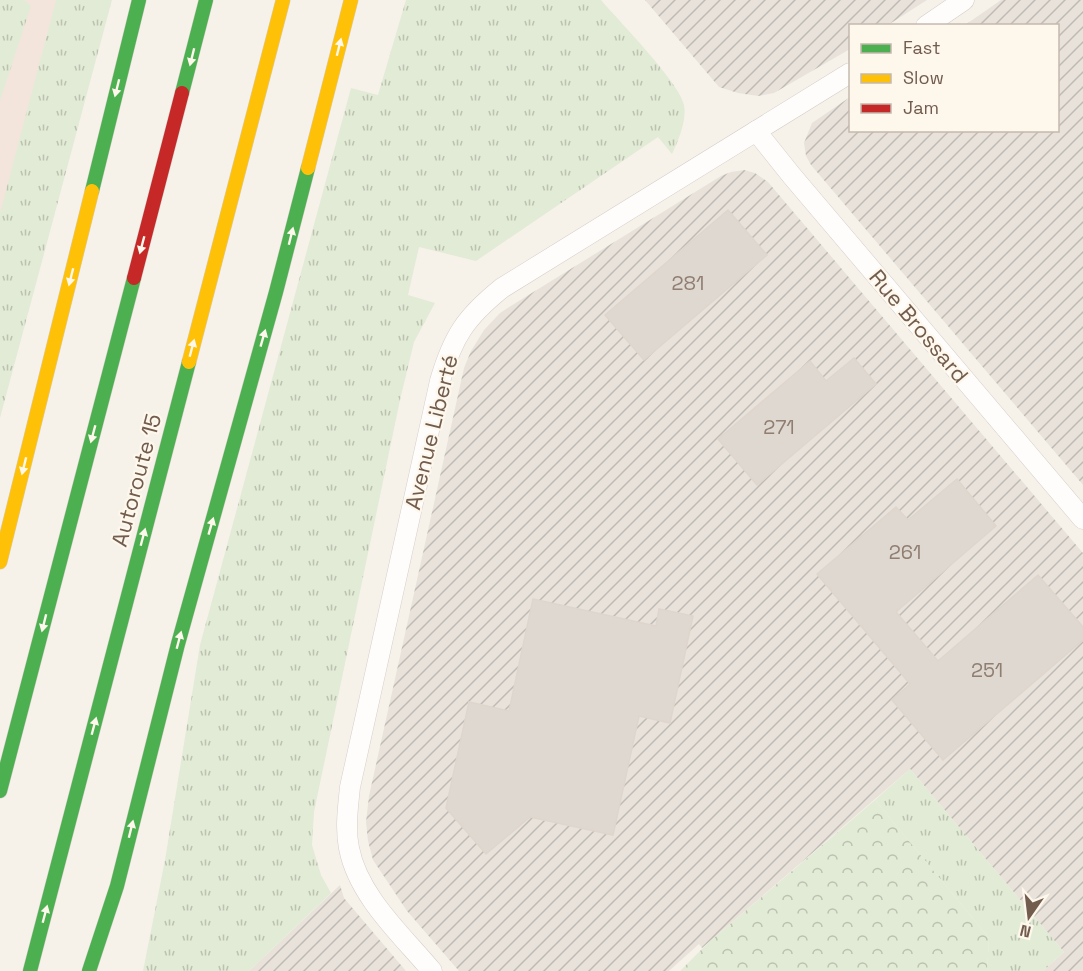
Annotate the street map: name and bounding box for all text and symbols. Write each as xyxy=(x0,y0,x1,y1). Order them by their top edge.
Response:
legend xyxy=(849,24,1059,132)
text: Fast xyxy=(903,36,940,59)
one-way arrow xyxy=(335,38,344,56)
one-way arrow xyxy=(186,47,196,66)
text: Slow xyxy=(903,66,944,89)
one-way arrow xyxy=(112,78,122,97)
text: Jam xyxy=(903,96,939,119)
one-way arrow xyxy=(286,226,296,245)
one-way arrow xyxy=(137,236,146,254)
street label: Rue Brossard xyxy=(863,263,975,389)
one-way arrow xyxy=(65,268,75,286)
house number: 281 xyxy=(672,270,704,296)
one-way arrow xyxy=(259,329,268,347)
one-way arrow xyxy=(188,339,198,357)
street label: Avenue Liberté xyxy=(398,351,464,513)
street label: Autoroute 15 xyxy=(105,411,167,549)
house number: 271 xyxy=(763,414,795,440)
one-way arrow xyxy=(87,425,97,443)
one-way arrow xyxy=(18,457,28,475)
one-way arrow xyxy=(207,517,216,535)
one-way arrow xyxy=(139,528,148,546)
house number: 261 xyxy=(889,539,921,565)
one-way arrow xyxy=(39,614,49,632)
one-way arrow xyxy=(175,631,184,649)
house number: 251 xyxy=(971,657,1003,683)
one-way arrow xyxy=(89,716,99,735)
one-way arrow xyxy=(126,820,136,838)
north arrow xyxy=(999,887,1059,947)
one-way arrow xyxy=(40,905,50,924)
text: N xyxy=(1018,920,1033,943)

